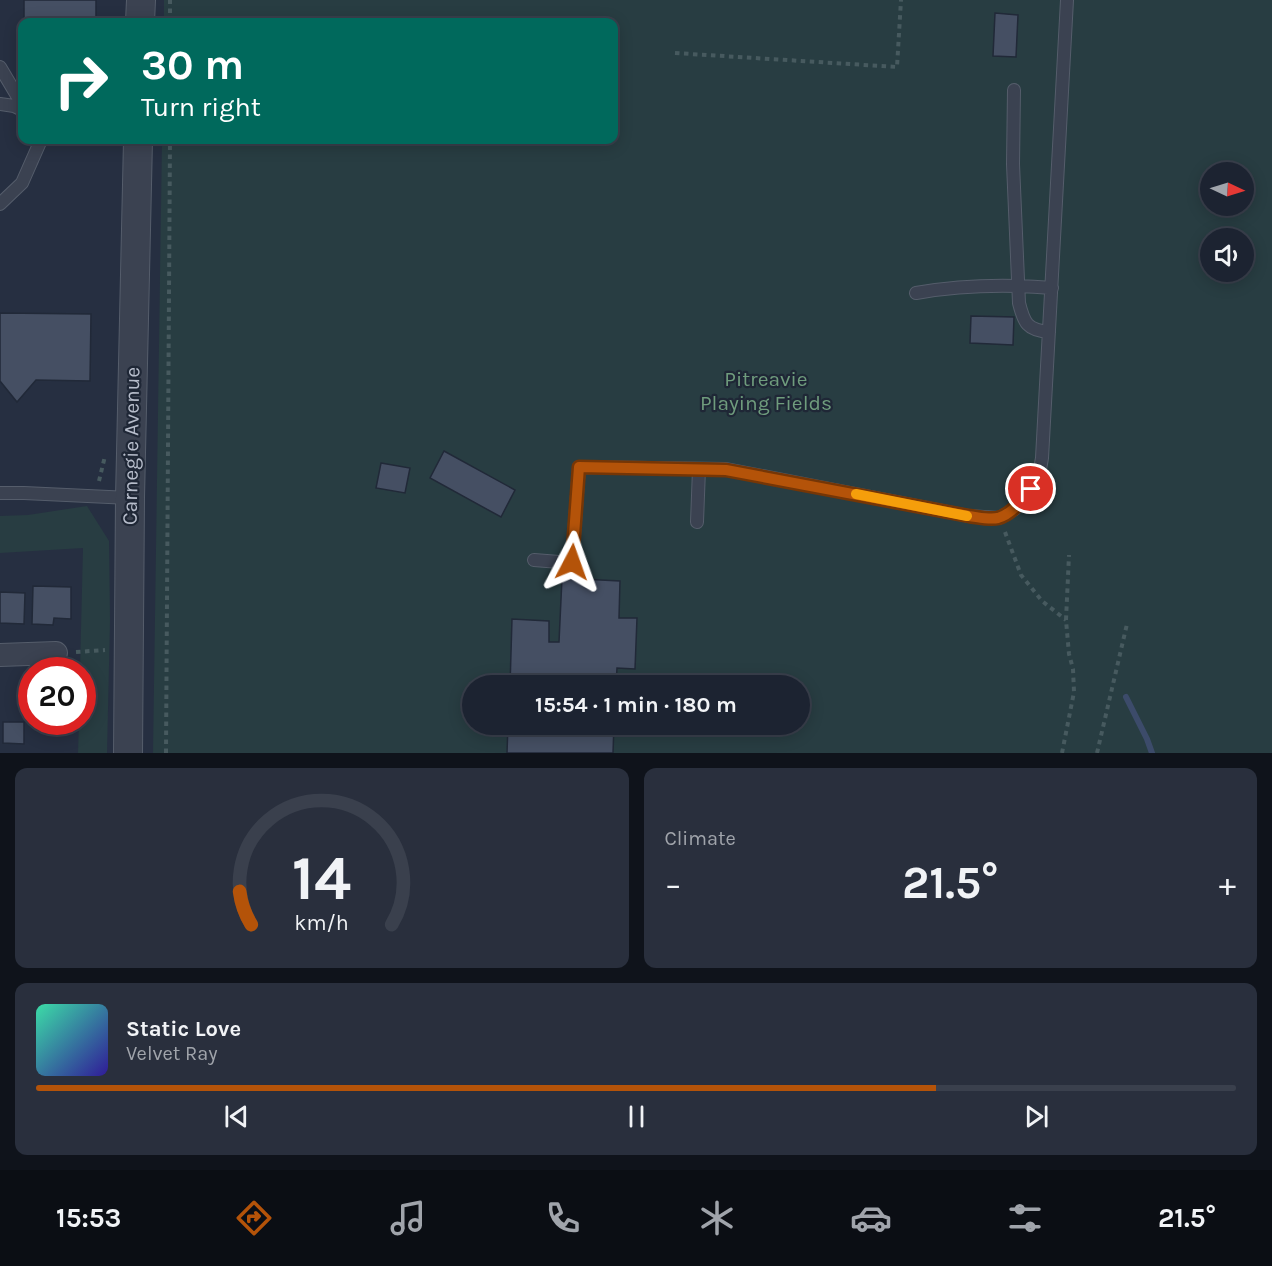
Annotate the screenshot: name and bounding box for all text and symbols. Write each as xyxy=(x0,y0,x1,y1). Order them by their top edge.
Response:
text: 30 m xyxy=(141,40,244,90)
icon: right xyxy=(42,42,120,120)
text: Turn right xyxy=(141,91,261,123)
north arrow xyxy=(1200,162,1254,216)
map controls xyxy=(1200,162,1254,282)
button: sound xyxy=(1200,228,1254,282)
street label: Carnegie Avenue xyxy=(118,367,144,525)
park label: Pitreavie Playing Fields xyxy=(700,367,832,415)
pin xyxy=(1005,463,1056,514)
icon: arrive xyxy=(1014,472,1047,505)
position arrow xyxy=(540,530,604,594)
speed limit sign: 20 xyxy=(18,657,96,735)
text: 15:54 · 1 min · 180 m xyxy=(535,692,737,718)
text: Climate xyxy=(665,827,736,850)
text: 14 xyxy=(292,842,351,915)
text: 21.5° xyxy=(902,857,999,909)
text: − xyxy=(665,865,682,903)
text: + xyxy=(1219,865,1236,903)
text: km/h xyxy=(295,910,349,935)
text: Static Love xyxy=(126,1016,241,1042)
text: Velvet Ray xyxy=(126,1042,218,1065)
icon: previous xyxy=(220,1100,253,1133)
icon: pause xyxy=(620,1100,653,1133)
icon: next xyxy=(1020,1100,1053,1133)
icon: directions xyxy=(233,1197,275,1239)
icon: music xyxy=(387,1197,429,1239)
icon: phone xyxy=(542,1197,584,1239)
icon: climate xyxy=(696,1197,738,1239)
icon: car xyxy=(850,1197,892,1239)
icon: filters xyxy=(1004,1197,1046,1239)
text: 15:53 xyxy=(56,1202,121,1234)
text: 21.5° xyxy=(1158,1202,1216,1234)

